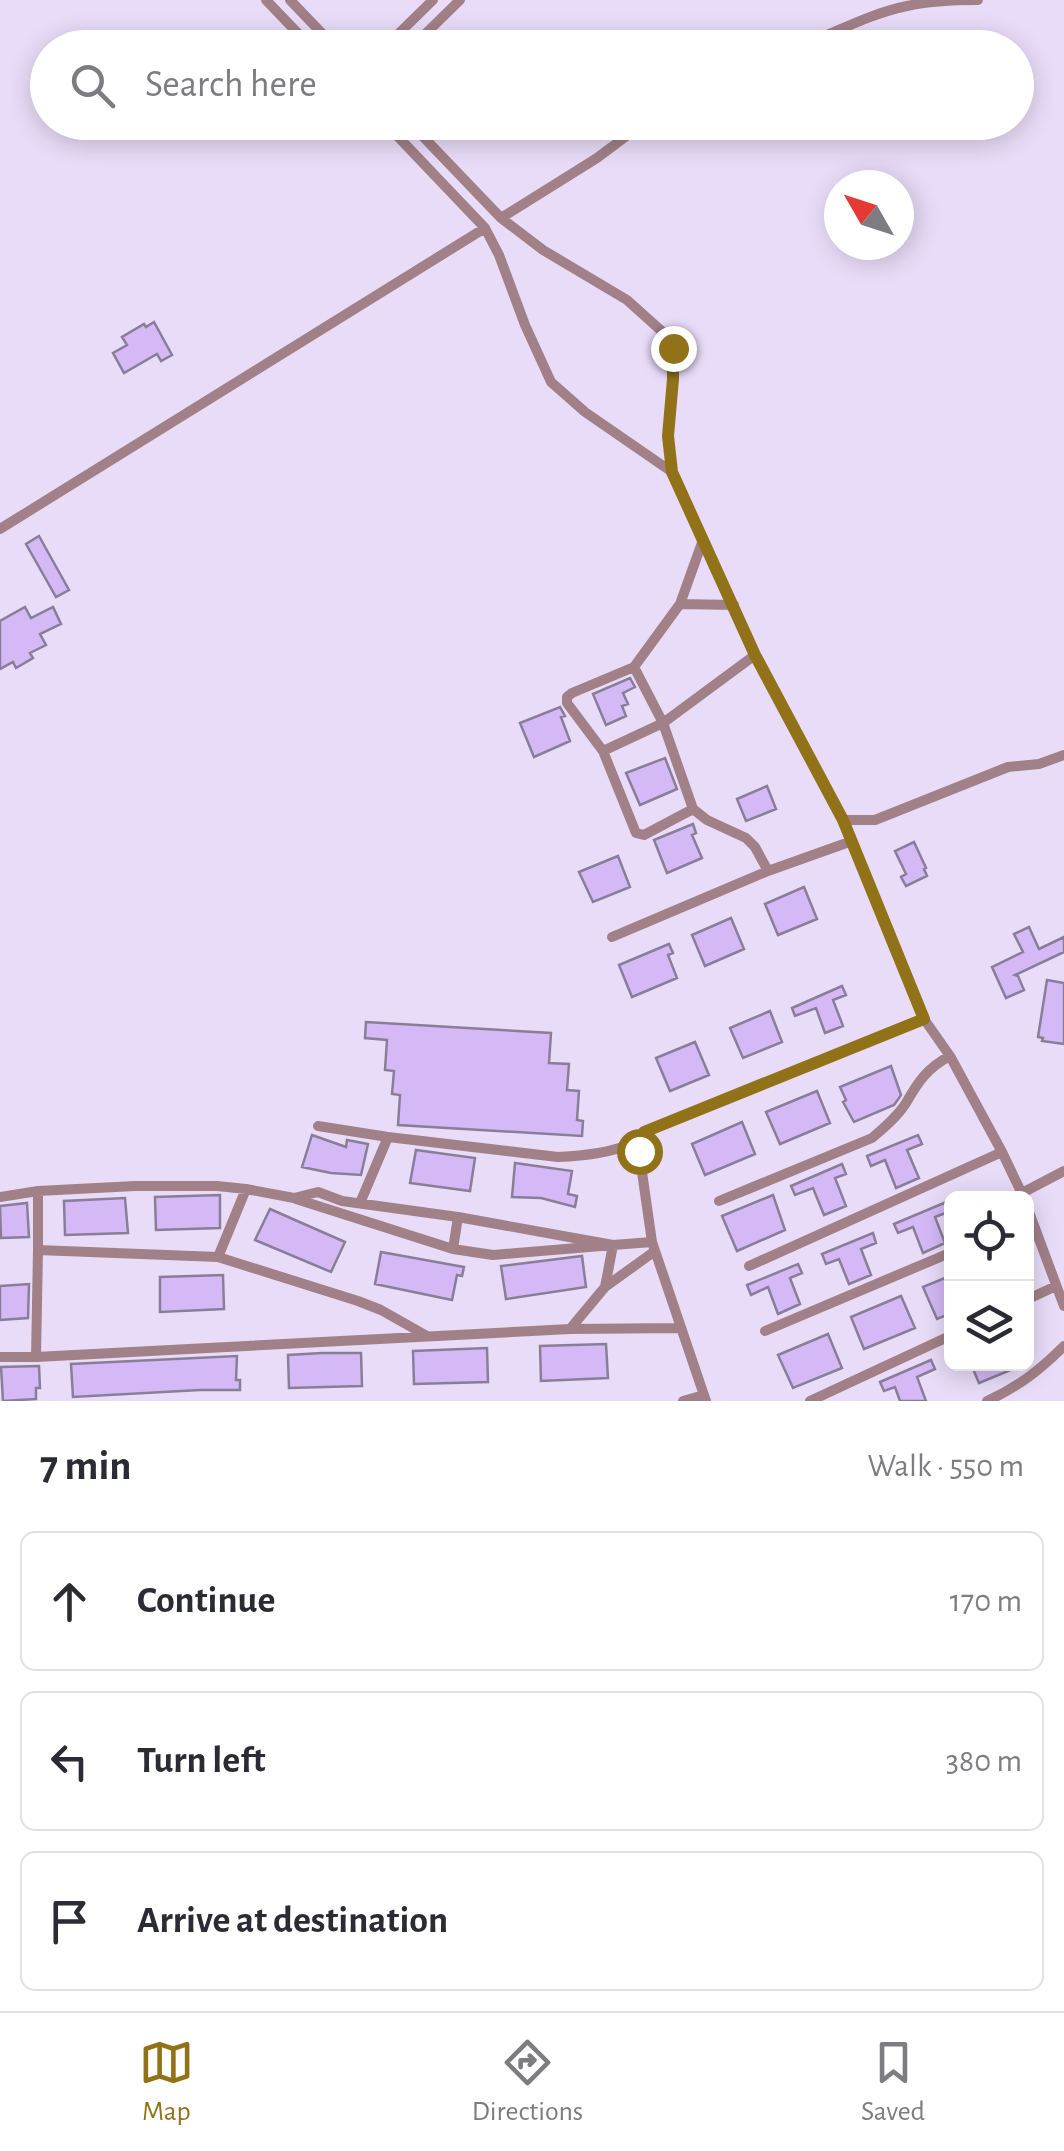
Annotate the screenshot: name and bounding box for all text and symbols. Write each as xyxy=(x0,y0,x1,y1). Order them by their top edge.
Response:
search box xyxy=(30,30,1034,140)
icon: search xyxy=(65,58,120,113)
text: Search here xyxy=(145,66,317,104)
north arrow xyxy=(824,170,914,260)
route end xyxy=(651,326,697,372)
route start xyxy=(617,1129,663,1175)
map controls xyxy=(944,1191,1034,1371)
button: locate xyxy=(944,1191,1034,1281)
button: layers xyxy=(944,1281,1034,1371)
text: 7 min xyxy=(40,1445,132,1487)
text: Walk · 550 m xyxy=(867,1450,1024,1482)
icon: ahead xyxy=(42,1574,97,1629)
text: Continue xyxy=(137,1582,275,1620)
text: 170 m xyxy=(950,1585,1022,1617)
icon: left xyxy=(42,1734,97,1789)
text: Turn left xyxy=(137,1742,265,1780)
text: 380 m xyxy=(946,1745,1022,1777)
icon: arrive xyxy=(42,1894,97,1949)
text: Arrive at destination xyxy=(137,1902,448,1940)
tab: Map xyxy=(139,2035,194,2129)
tab: Directions xyxy=(472,2035,583,2129)
tab: Saved xyxy=(861,2035,925,2129)

